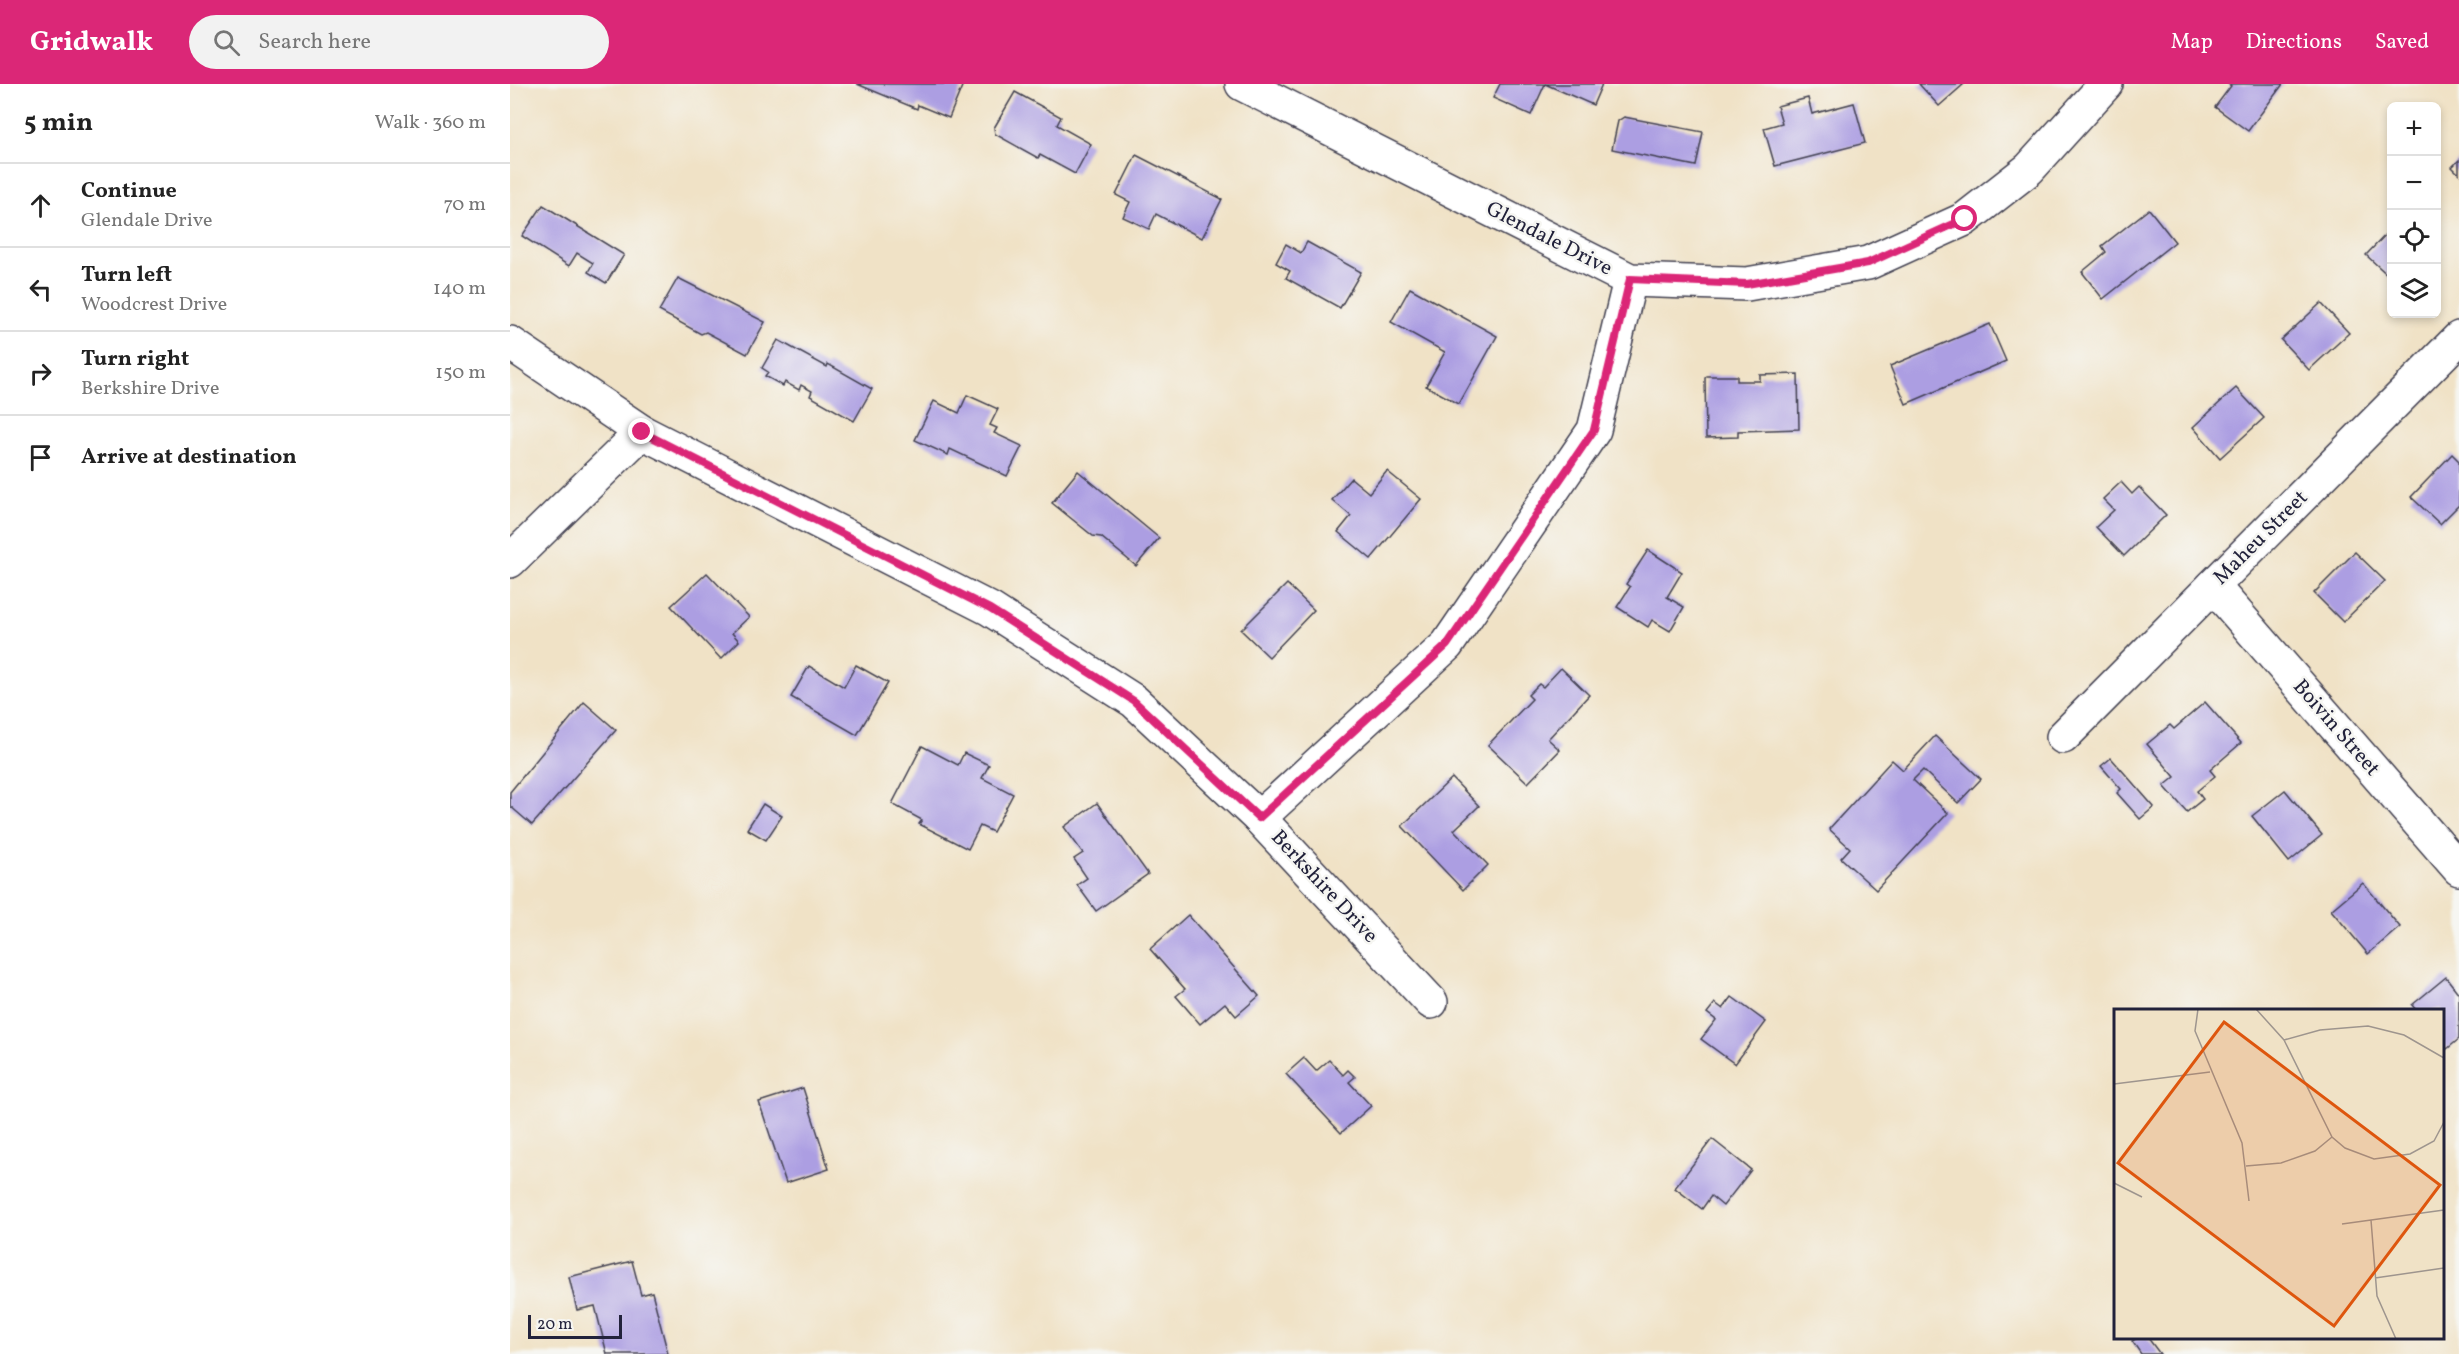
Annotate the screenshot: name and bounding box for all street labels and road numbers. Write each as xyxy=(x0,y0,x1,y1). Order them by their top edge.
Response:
street label: Glendale Drive xyxy=(1481,195,1617,283)
street label: Maheu Street xyxy=(2207,484,2315,592)
street label: Boivin Street xyxy=(2286,673,2386,783)
street label: Berkshire Drive xyxy=(1264,824,1384,950)

